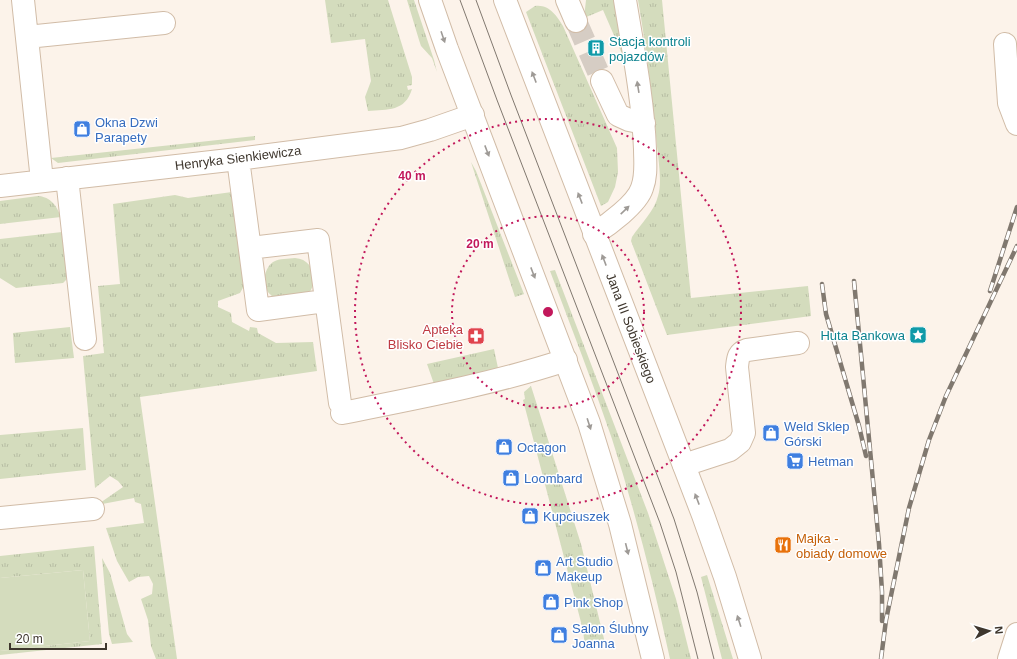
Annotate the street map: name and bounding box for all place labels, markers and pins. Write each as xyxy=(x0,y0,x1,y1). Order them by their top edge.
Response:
place label: Stacja kontroli pojazdów xyxy=(609,34,691,64)
building icon: Stacja kontroli pojazdów xyxy=(586,38,606,58)
place label: Okna Dzwi Parapety xyxy=(95,115,158,145)
shop icon: Okna Dzwi Parapety xyxy=(72,119,92,139)
centre of rings xyxy=(541,305,555,319)
place label: Apteka Blisko Ciebie xyxy=(388,322,464,352)
place icon: Huta Bankowa xyxy=(908,325,928,345)
pharmacy icon: Apteka Blisko Ciebie xyxy=(466,326,486,346)
place label: Huta Bankowa xyxy=(820,328,906,343)
place label: Weld Sklep Górski xyxy=(784,419,850,449)
shop icon: Weld Sklep Górski xyxy=(761,423,781,443)
shop icon: Octagon xyxy=(494,437,514,457)
place label: Octagon xyxy=(517,440,566,455)
supermarket icon: Hetman xyxy=(785,451,805,471)
place label: Hetman xyxy=(808,454,854,469)
shop icon: Loombard xyxy=(501,468,521,488)
place label: Loombard xyxy=(524,471,583,486)
shop icon: Kupciuszek xyxy=(520,506,540,526)
place label: Kupciuszek xyxy=(543,509,610,524)
place label: Majka - obiady domowe xyxy=(796,531,887,561)
restaurant icon: Majka - obiady domowe xyxy=(773,535,793,555)
place label: Art Studio Makeup xyxy=(556,554,613,584)
shop icon: Art Studio Makeup xyxy=(533,558,553,578)
shop icon: Pink Shop xyxy=(541,592,561,612)
place label: Pink Shop xyxy=(564,595,623,610)
place label: Salon Ślubny Joanna xyxy=(572,621,649,651)
shop icon: Salon Ślubny Joanna xyxy=(549,625,569,645)

